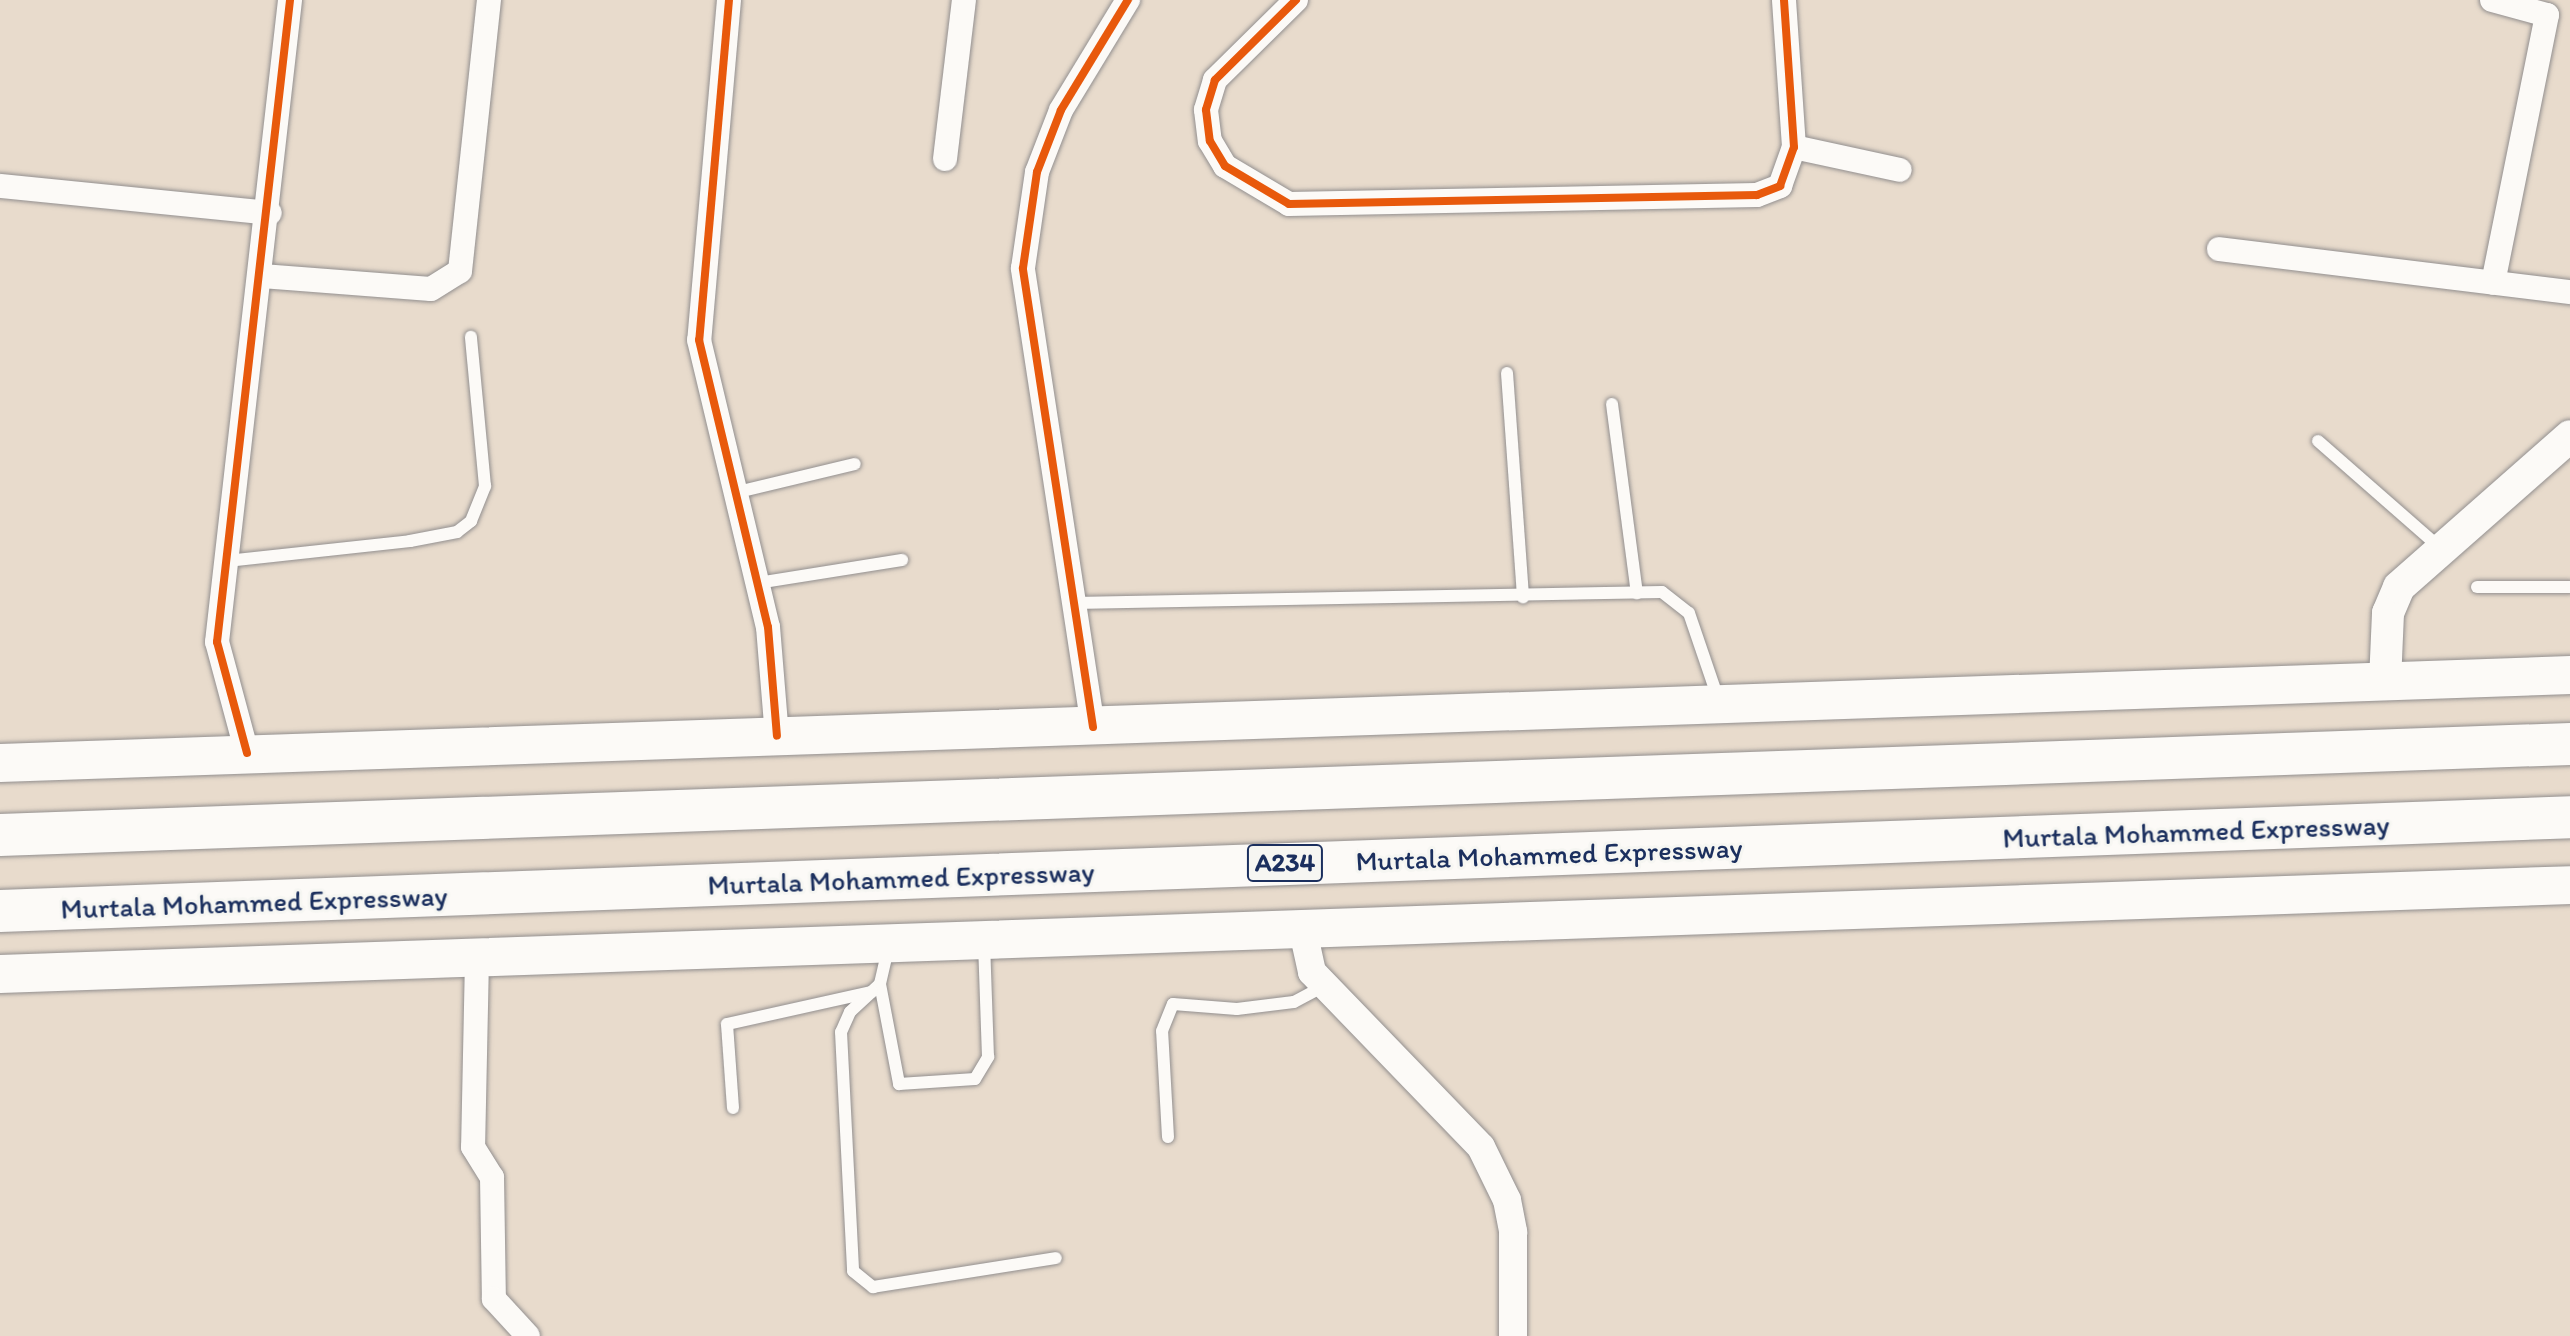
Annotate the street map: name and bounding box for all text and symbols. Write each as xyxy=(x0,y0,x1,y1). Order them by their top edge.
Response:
street label: Murtala Mohammed Expressway xyxy=(2002,807,2390,855)
street label: Murtala Mohammed Expressway xyxy=(1355,830,1743,878)
road number: A234 xyxy=(1245,841,1325,885)
street label: Murtala Mohammed Expressway xyxy=(707,854,1095,902)
street label: Murtala Mohammed Expressway xyxy=(60,878,448,926)

